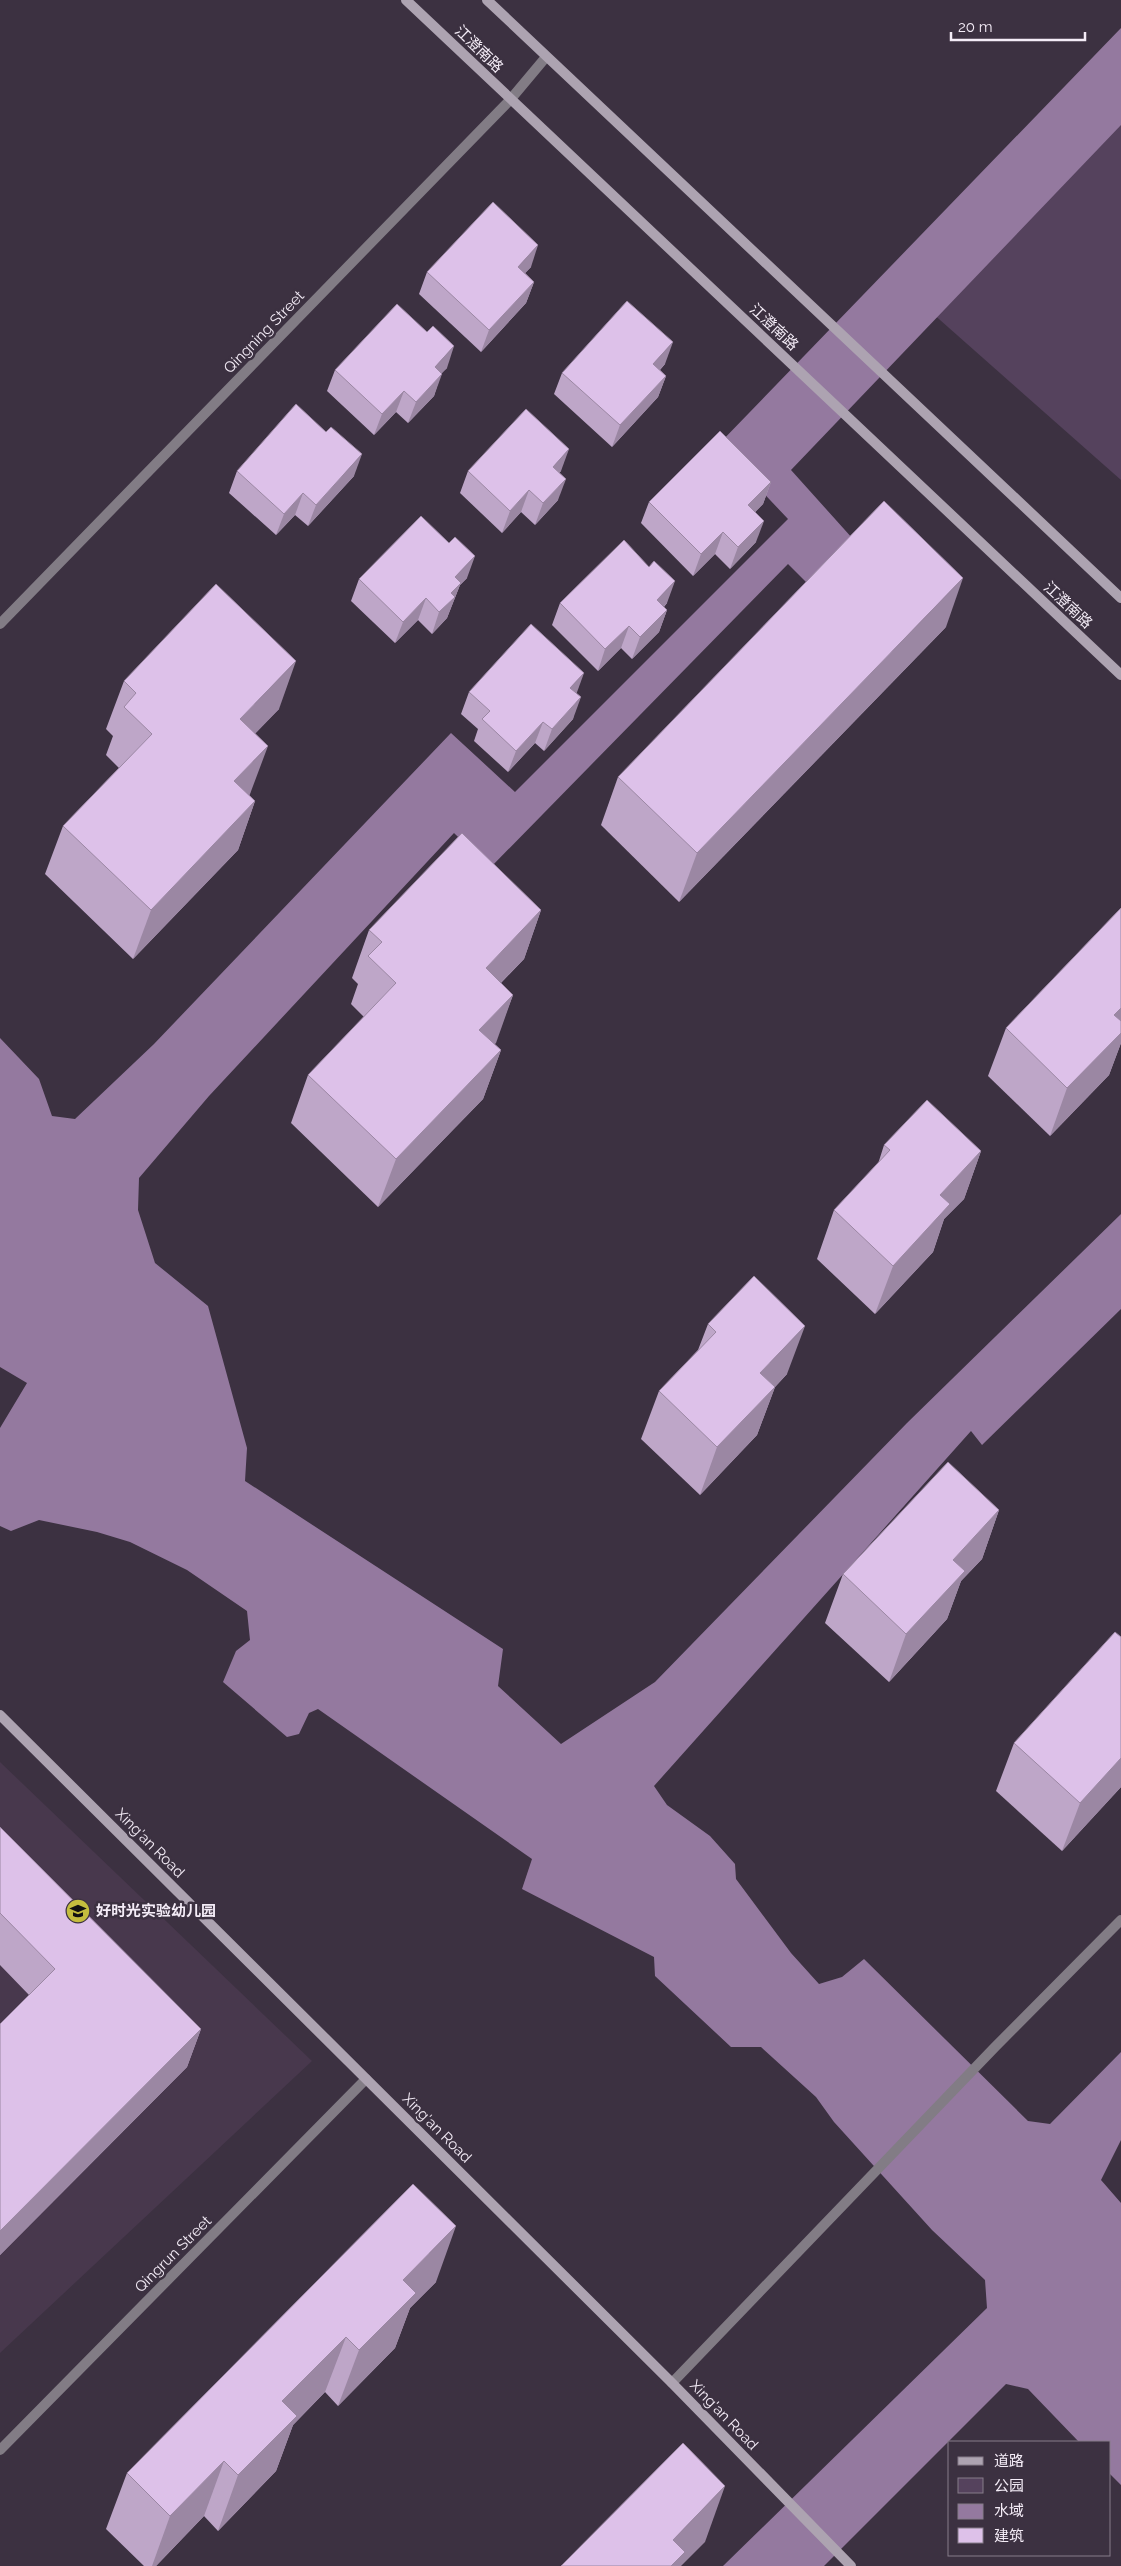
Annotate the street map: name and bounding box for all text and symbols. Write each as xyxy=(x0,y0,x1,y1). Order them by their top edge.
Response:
scale bar xyxy=(951,10,1085,42)
text: 20 m xyxy=(958,18,993,36)
street label: 江澄南路 xyxy=(451,22,507,76)
street label: Qingning Street xyxy=(220,287,308,377)
street label: 江澄南路 xyxy=(746,300,802,354)
street label: 江澄南路 xyxy=(1040,578,1096,632)
street label: Xing'an Road xyxy=(112,1805,188,1881)
school or university icon: 好时光实验幼儿园 xyxy=(65,1898,91,1924)
place label: 好时光实验幼儿园 xyxy=(96,1902,216,1920)
street label: Xing'an Road xyxy=(399,2090,475,2166)
street label: Qingrun Street xyxy=(131,2212,215,2296)
street label: Xing'an Road xyxy=(686,2376,762,2454)
legend xyxy=(948,2441,1111,2556)
text: 道路 xyxy=(994,2452,1024,2470)
text: 公园 xyxy=(994,2477,1024,2495)
text: 水域 xyxy=(994,2502,1024,2520)
text: 建筑 xyxy=(994,2527,1024,2545)

